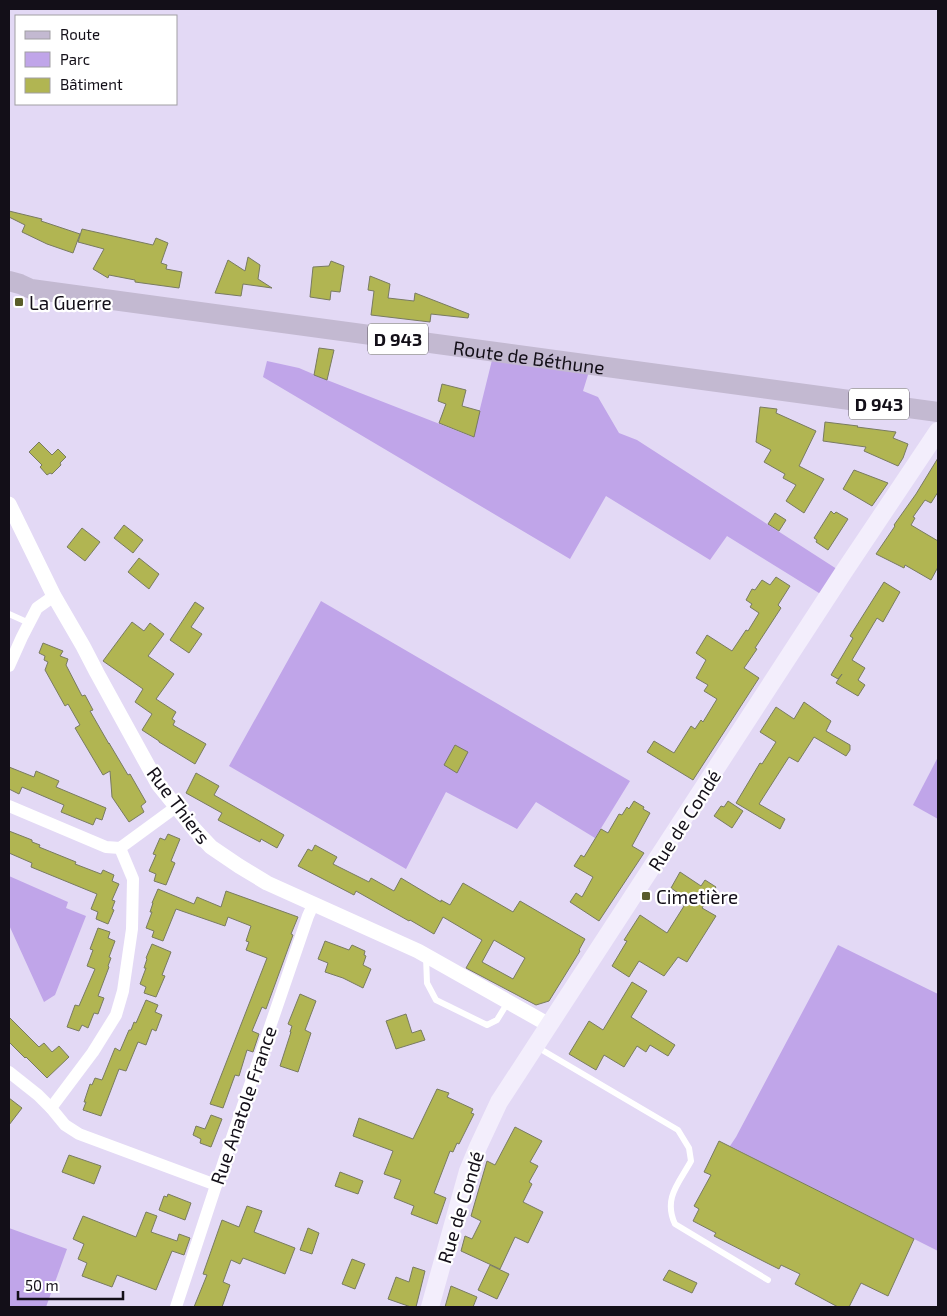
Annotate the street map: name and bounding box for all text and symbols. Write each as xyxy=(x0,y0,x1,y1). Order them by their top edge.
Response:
legend xyxy=(15,15,178,105)
text: Route xyxy=(60,25,100,43)
text: Parc xyxy=(60,50,90,68)
text: Bâtiment xyxy=(60,75,123,93)
place label: La Guerre xyxy=(29,291,112,314)
marker: La Guerre xyxy=(13,296,25,308)
road number: D 943 xyxy=(368,324,428,354)
street label: Route de Béthune xyxy=(452,335,606,378)
road number: D 943 xyxy=(849,388,909,419)
street label: Rue Thiers xyxy=(142,762,216,848)
street label: Rue de Condé xyxy=(643,765,725,875)
place label: Cimetière xyxy=(656,885,738,908)
marker: Cimetière xyxy=(640,890,652,902)
street label: Rue Anatole France xyxy=(205,1023,281,1187)
street label: Rue de Condé xyxy=(432,1148,488,1266)
scale bar xyxy=(18,1268,122,1300)
text: 50 m xyxy=(25,1276,59,1294)

